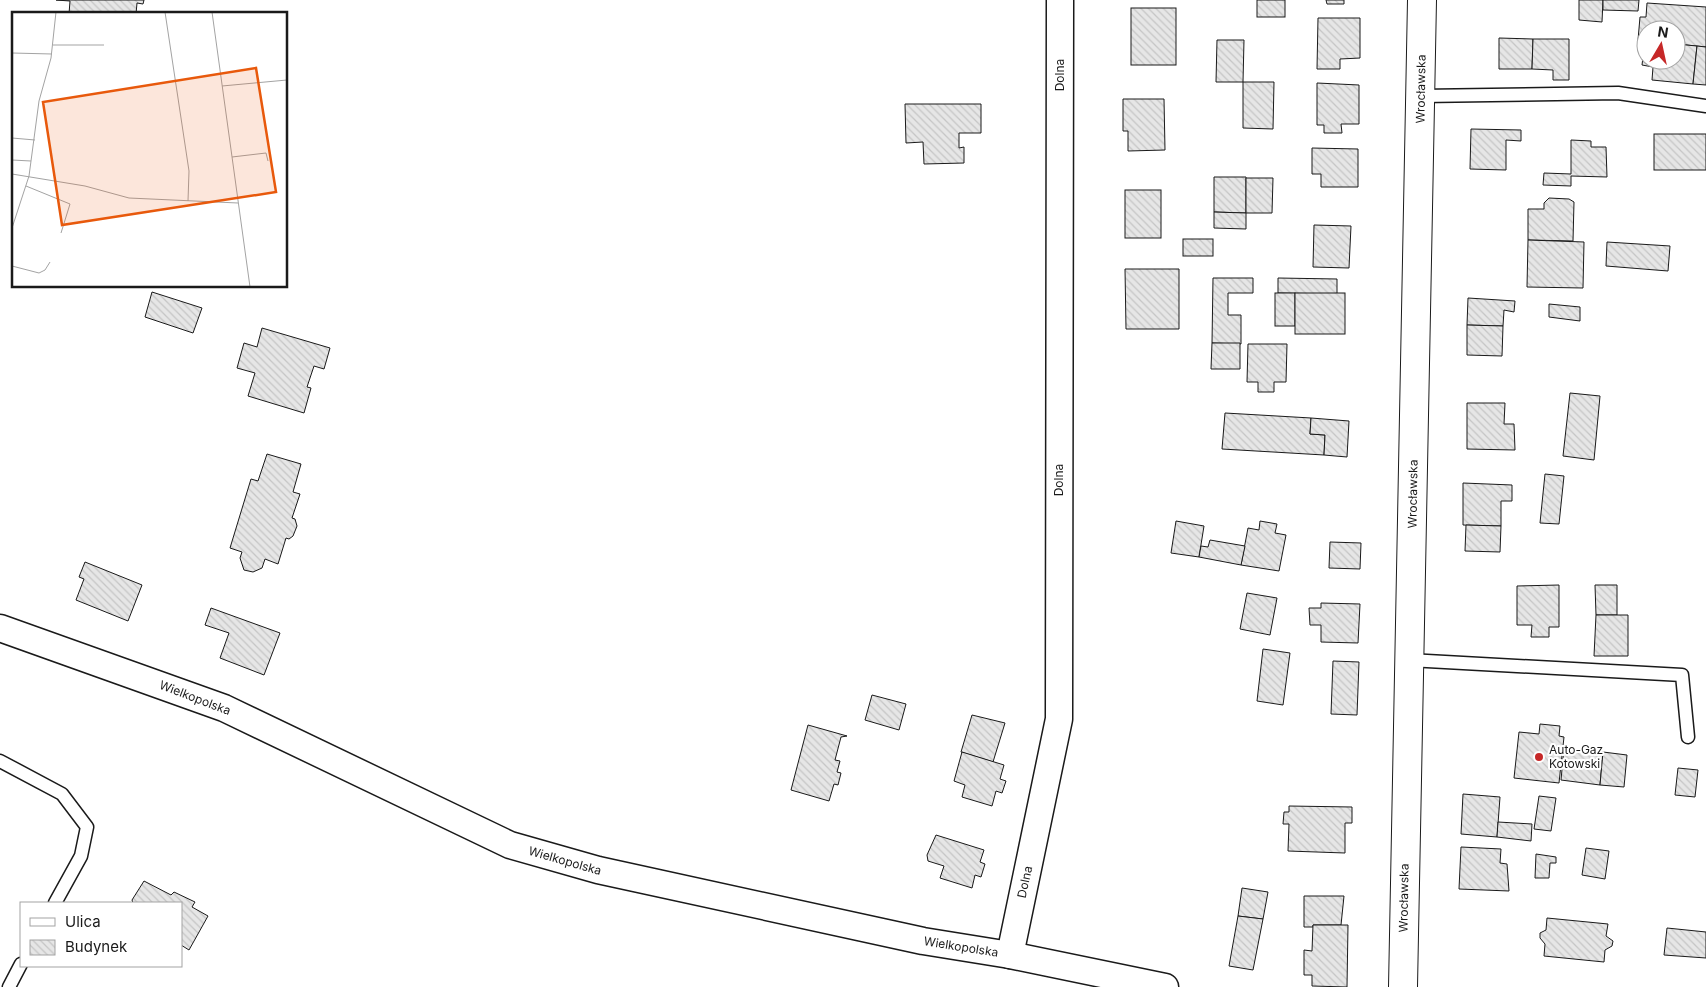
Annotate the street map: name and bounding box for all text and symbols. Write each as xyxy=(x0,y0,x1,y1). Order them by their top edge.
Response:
inset map xyxy=(12,12,288,288)
north arrow xyxy=(1636,20,1686,70)
text: N xyxy=(1657,22,1670,41)
street label: Wrocławska xyxy=(1412,54,1429,124)
street label: Dolna xyxy=(1052,59,1067,91)
street label: Wrocławska xyxy=(1404,459,1421,529)
street label: Dolna xyxy=(1051,464,1066,496)
street label: Wielkopolska xyxy=(157,677,233,718)
place label: Auto-Gaz Kotowski xyxy=(1549,742,1603,771)
marker: Auto-Gaz Kotowski xyxy=(1533,751,1545,763)
street label: Wielkopolska xyxy=(527,843,603,878)
street label: Wrocławska xyxy=(1395,863,1412,933)
street label: Dolna xyxy=(1014,864,1035,899)
legend xyxy=(20,902,182,967)
text: Ulica xyxy=(65,912,101,931)
street label: Wielkopolska xyxy=(923,933,999,960)
text: Budynek xyxy=(65,937,128,956)

